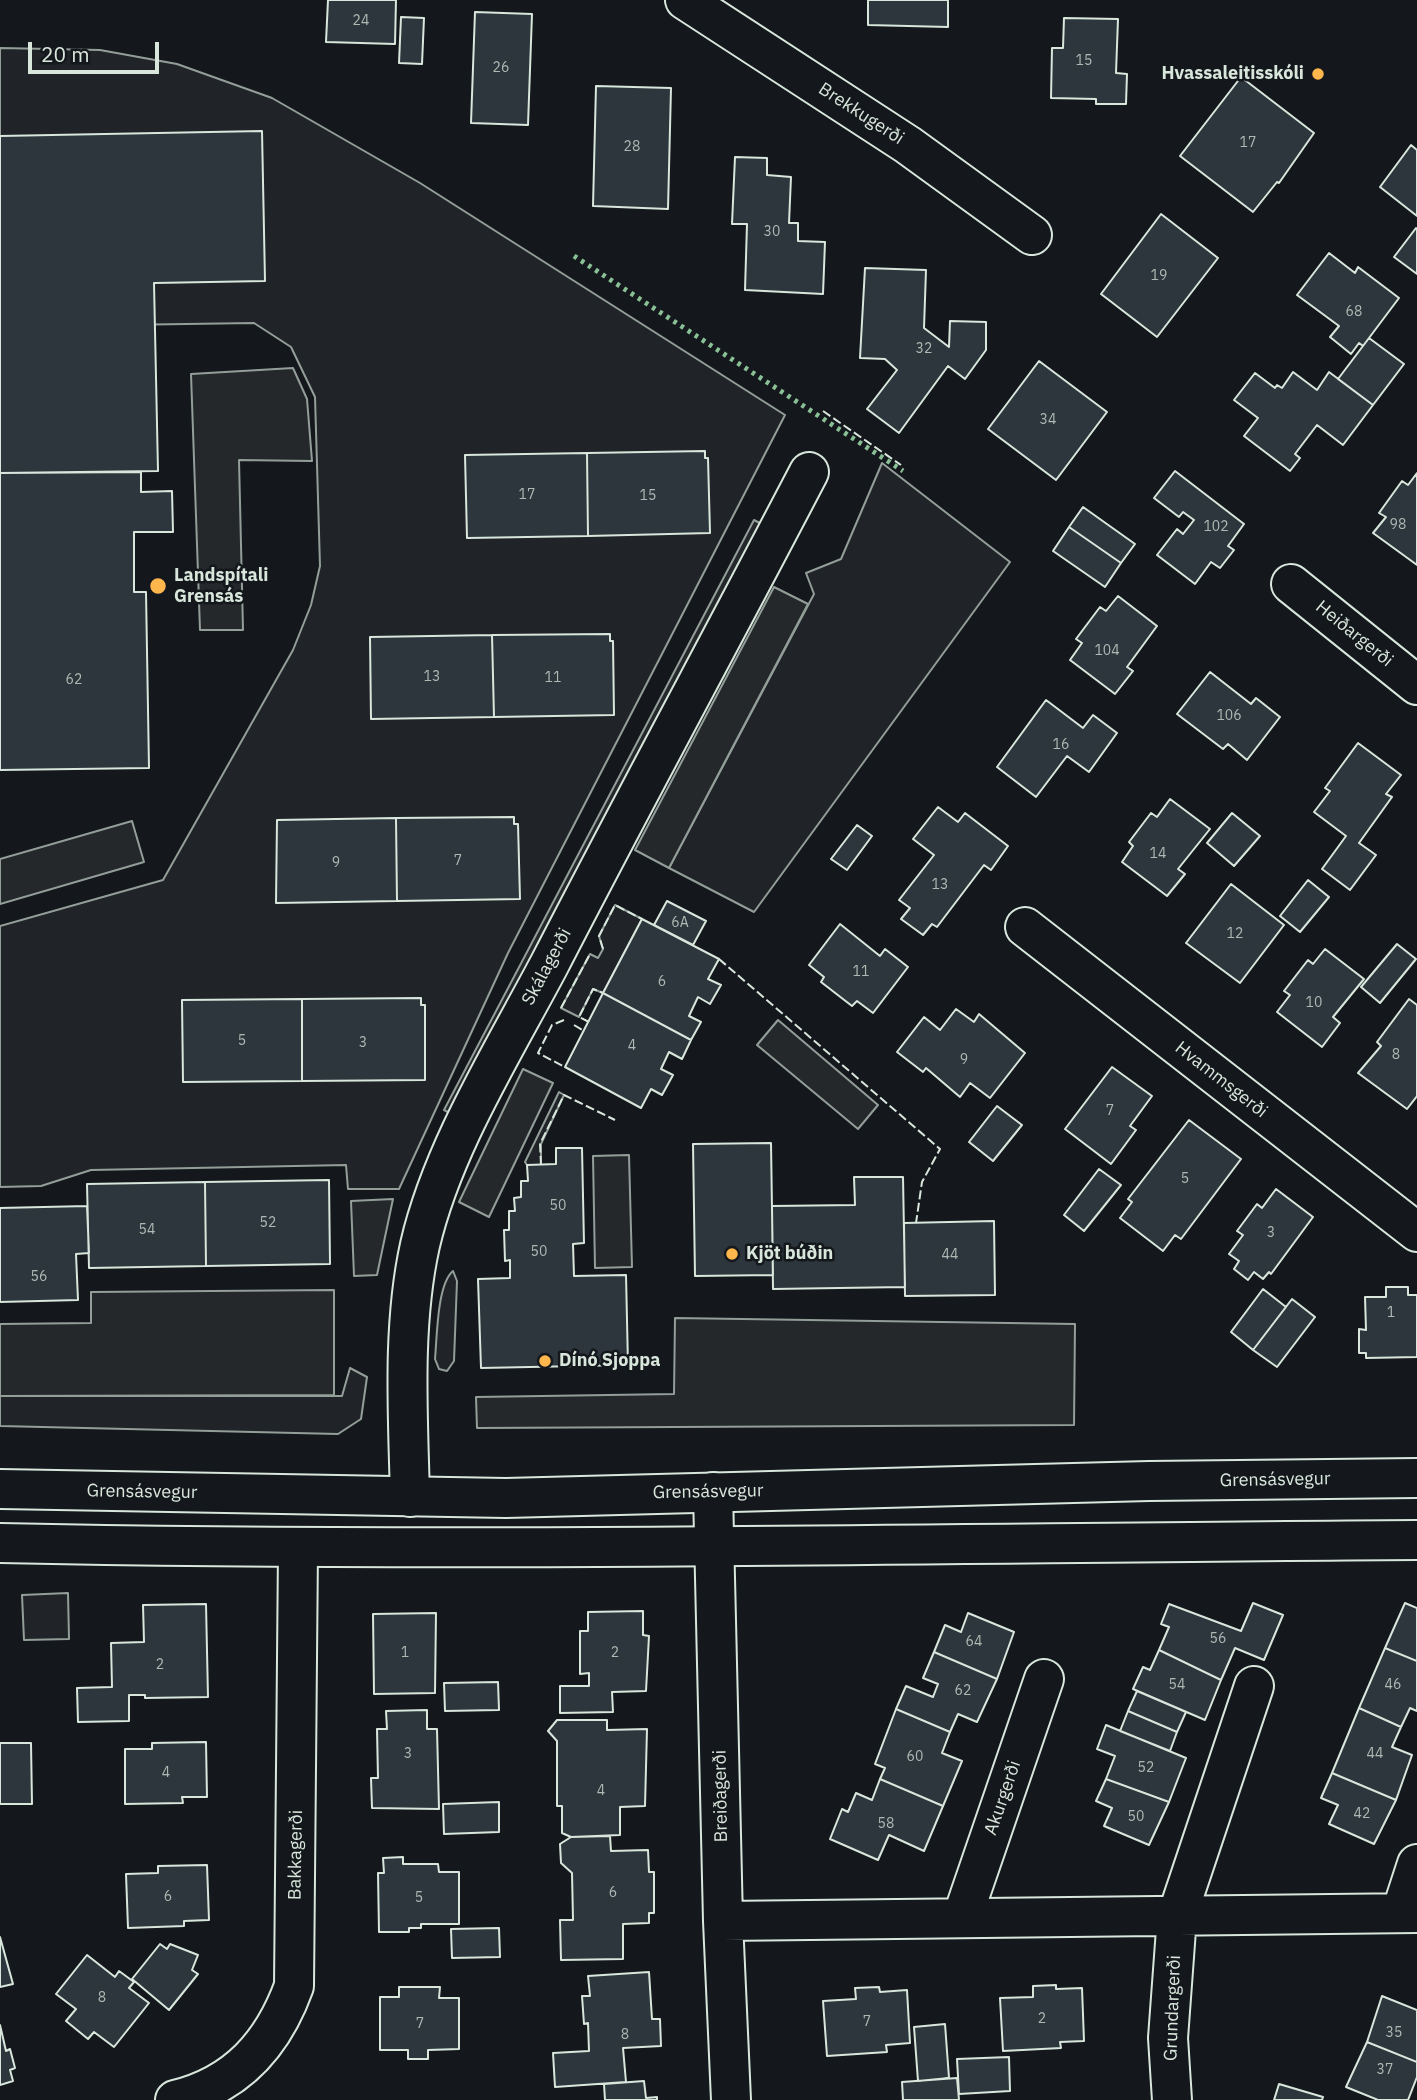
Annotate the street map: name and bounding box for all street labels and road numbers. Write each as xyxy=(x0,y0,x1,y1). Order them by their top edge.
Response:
street label: Brekkugerði xyxy=(814,78,908,150)
street label: Heiðargerði xyxy=(1311,596,1397,672)
street label: Skálagerði xyxy=(518,925,576,1009)
street label: Hvammsgerði xyxy=(1170,1037,1272,1123)
street label: Grensásvegur xyxy=(1219,1468,1331,1492)
street label: Grensásvegur xyxy=(86,1480,198,1504)
street label: Grensásvegur xyxy=(652,1480,764,1504)
street label: Breiðagerði xyxy=(709,1750,733,1842)
street label: Akurgerði xyxy=(980,1758,1026,1838)
street label: Bakkagerði xyxy=(284,1810,308,1900)
street label: Grundargerði xyxy=(1160,1955,1186,2061)

